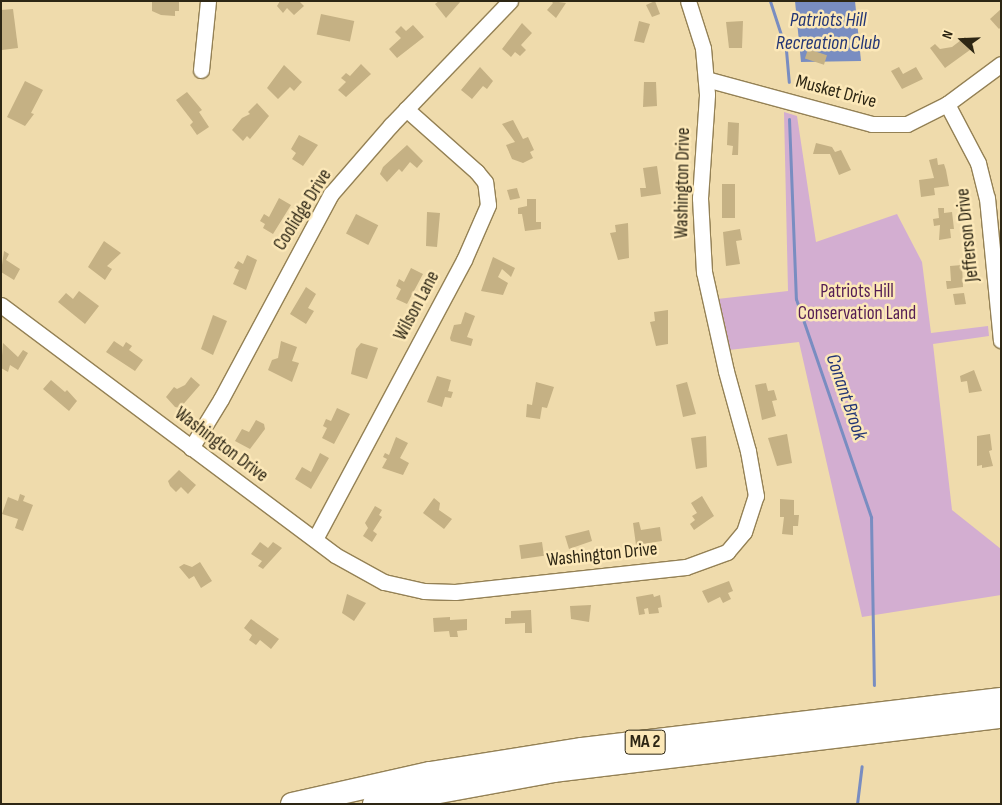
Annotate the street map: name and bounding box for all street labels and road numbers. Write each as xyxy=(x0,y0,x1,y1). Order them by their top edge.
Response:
street label: Musket Drive xyxy=(793,70,879,114)
street label: Washington Drive xyxy=(671,127,695,239)
street label: Coolidge Drive xyxy=(269,165,337,255)
street label: Jefferson Drive xyxy=(952,187,984,283)
street label: Wilson Lane xyxy=(389,267,445,345)
street label: Washington Drive xyxy=(170,402,272,488)
street label: Washington Drive xyxy=(546,538,658,572)
road number: MA 2 xyxy=(624,726,666,758)

